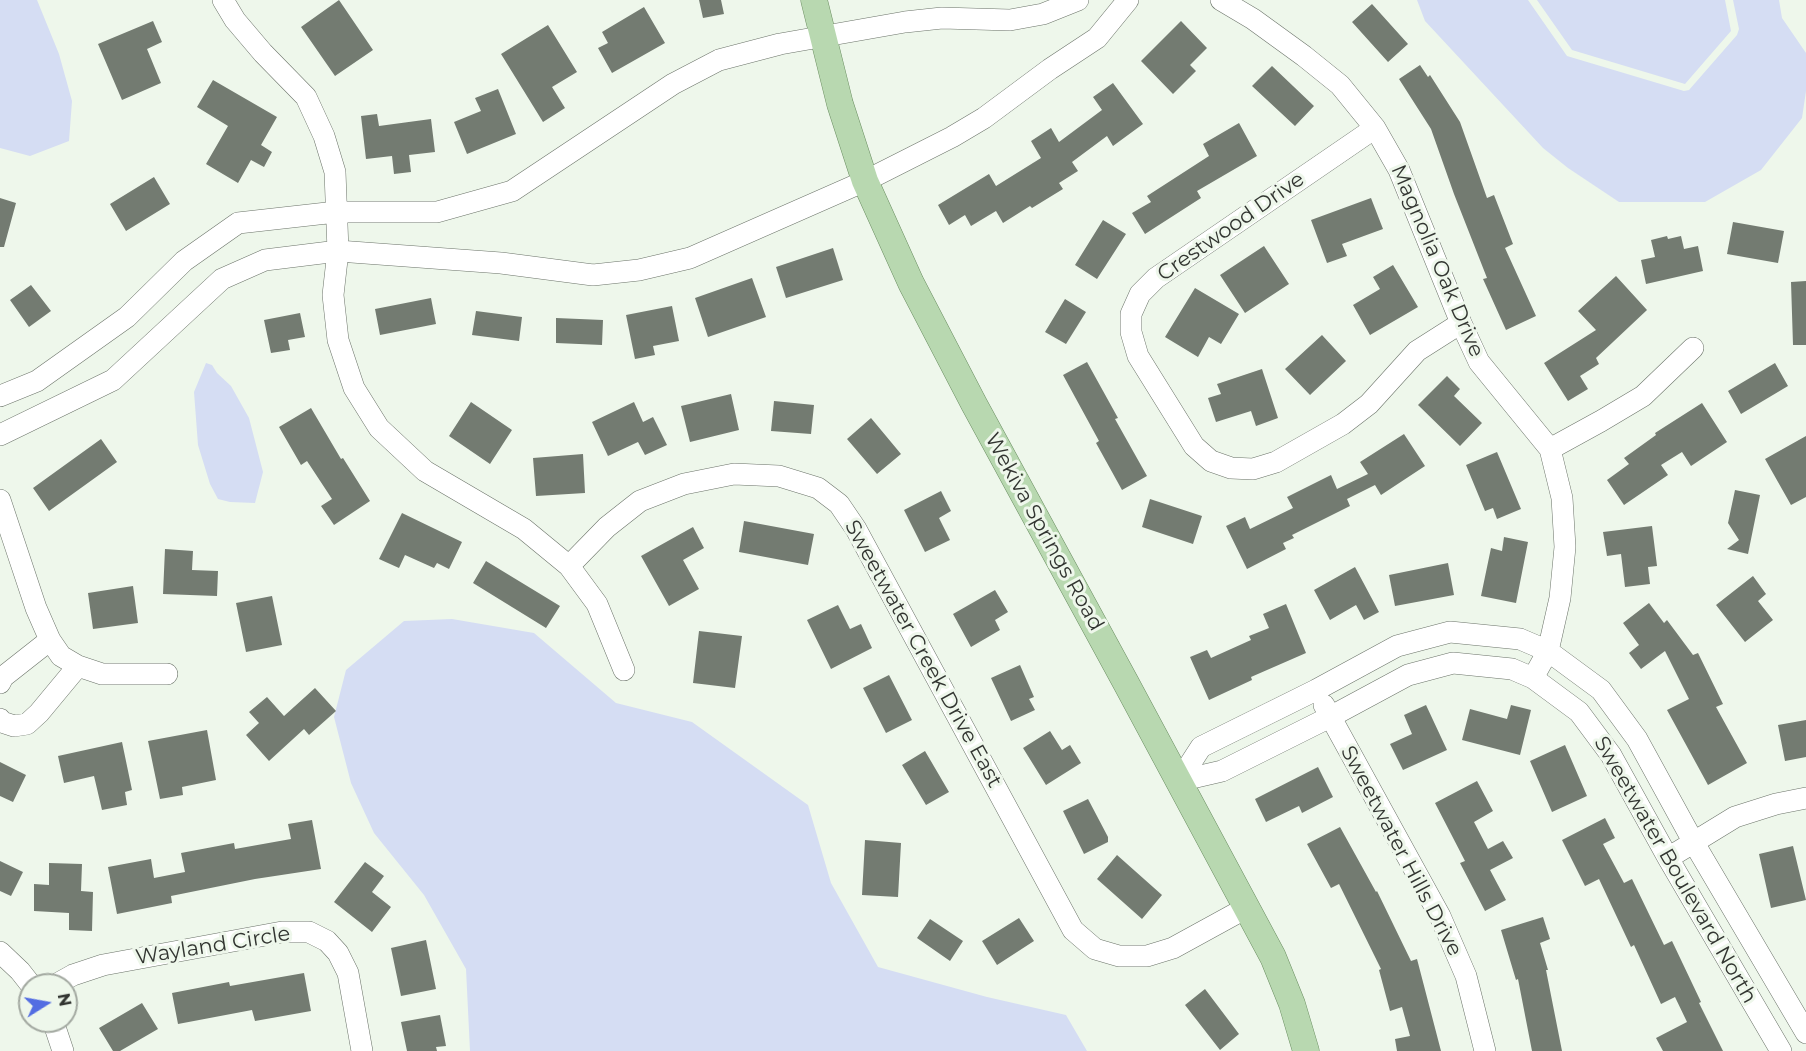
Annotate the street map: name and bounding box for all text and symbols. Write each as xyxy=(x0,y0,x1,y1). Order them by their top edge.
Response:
street label: Magnolia Oak Drive xyxy=(1385,161,1489,361)
street label: Crestwood Drive xyxy=(1153,167,1309,287)
street label: Wekiva Springs Road xyxy=(979,429,1109,635)
street label: Sweetwater Creek Drive East xyxy=(839,516,1007,792)
street label: Sweetwater Boulevard North xyxy=(1588,732,1762,1008)
street label: Sweetwater Hills Drive xyxy=(1335,742,1467,960)
street label: Wayland Circle xyxy=(134,921,292,971)
north arrow xyxy=(18,973,78,1033)
text: N xyxy=(54,992,75,1008)

